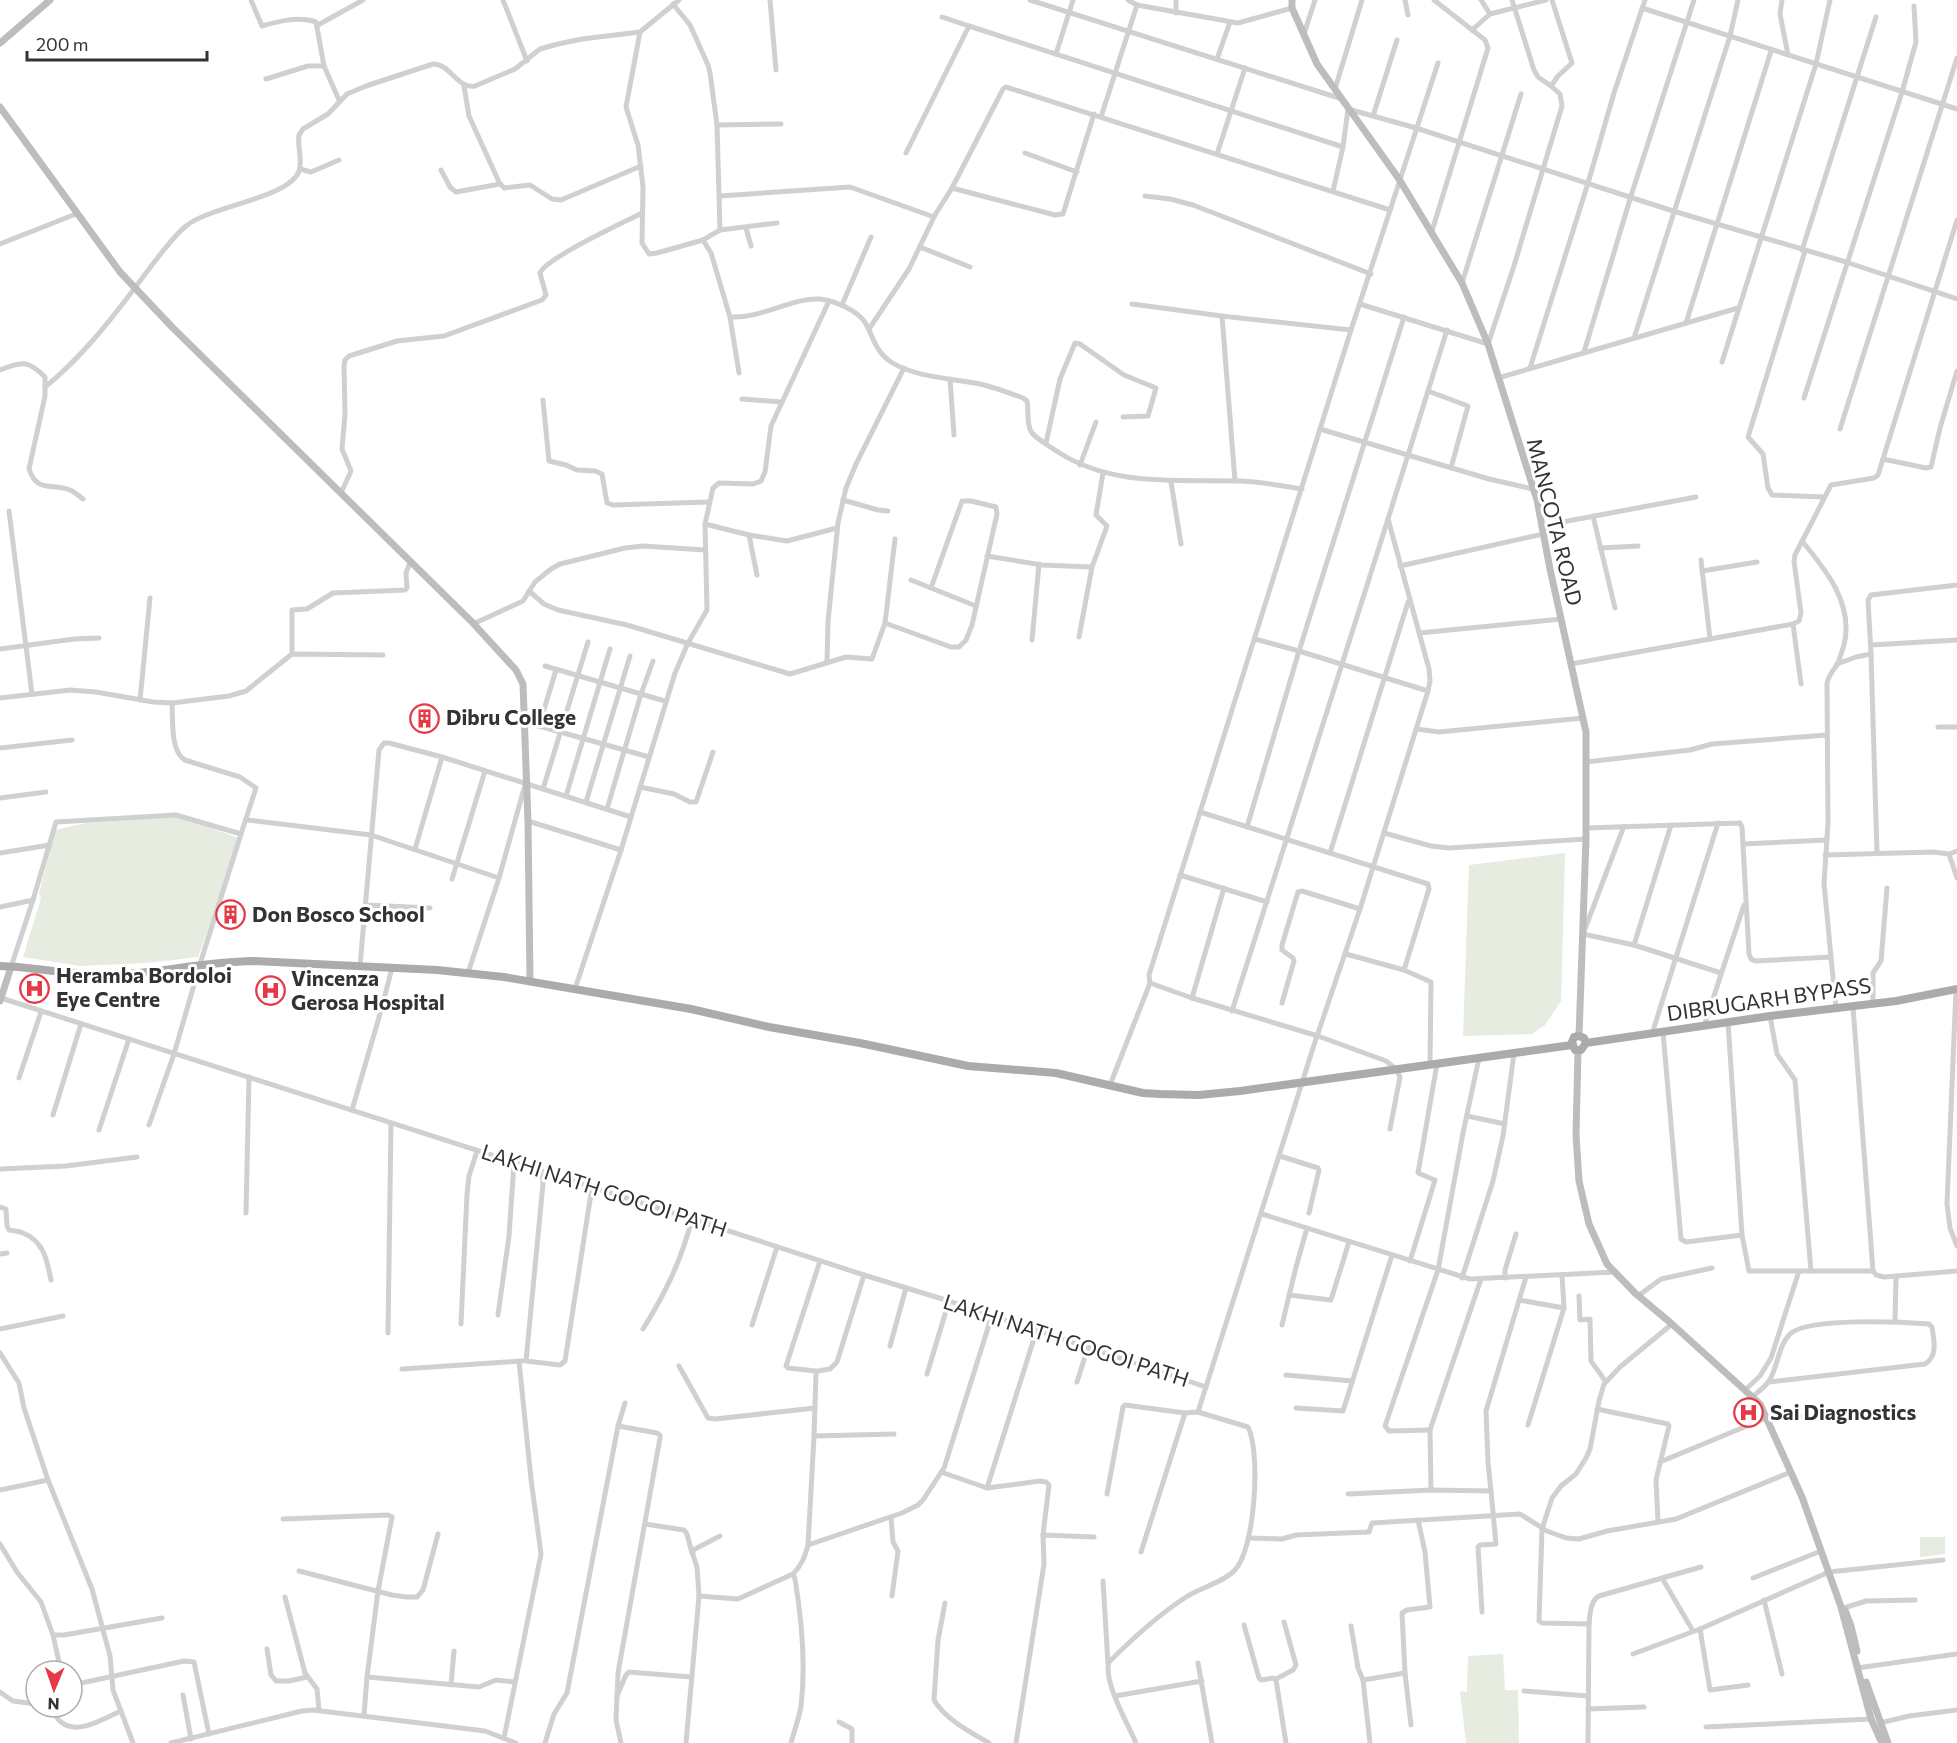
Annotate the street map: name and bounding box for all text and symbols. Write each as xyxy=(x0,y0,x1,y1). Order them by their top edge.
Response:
scale bar xyxy=(27,24,207,62)
text: 200 m xyxy=(36,33,89,55)
street label: MANCOTA ROAD xyxy=(1523,435,1588,608)
building icon: Dibru College xyxy=(409,702,441,734)
place label: Dibru College xyxy=(446,704,576,729)
building icon: Don Bosco School xyxy=(215,899,247,931)
place label: Don Bosco School xyxy=(252,901,425,926)
place label: Heramba Bordoloi Eye Centre xyxy=(56,962,232,1011)
place label: Vincenza Gerosa Hospital xyxy=(291,965,445,1014)
hospital icon: Heramba Bordoloi Eye Centre xyxy=(19,972,51,1004)
street label: DIBRUGARH BYPASS xyxy=(1665,972,1872,1025)
hospital icon: Vincenza Gerosa Hospital xyxy=(254,975,286,1007)
street label: LAKHI NATH GOGOI PATH xyxy=(478,1138,730,1241)
street label: LAKHI NATH GOGOI PATH xyxy=(940,1288,1192,1391)
hospital icon: Sai Diagnostics xyxy=(1733,1397,1765,1429)
place label: Sai Diagnostics xyxy=(1770,1399,1916,1424)
north arrow xyxy=(24,1659,84,1719)
text: N xyxy=(47,1695,60,1714)

